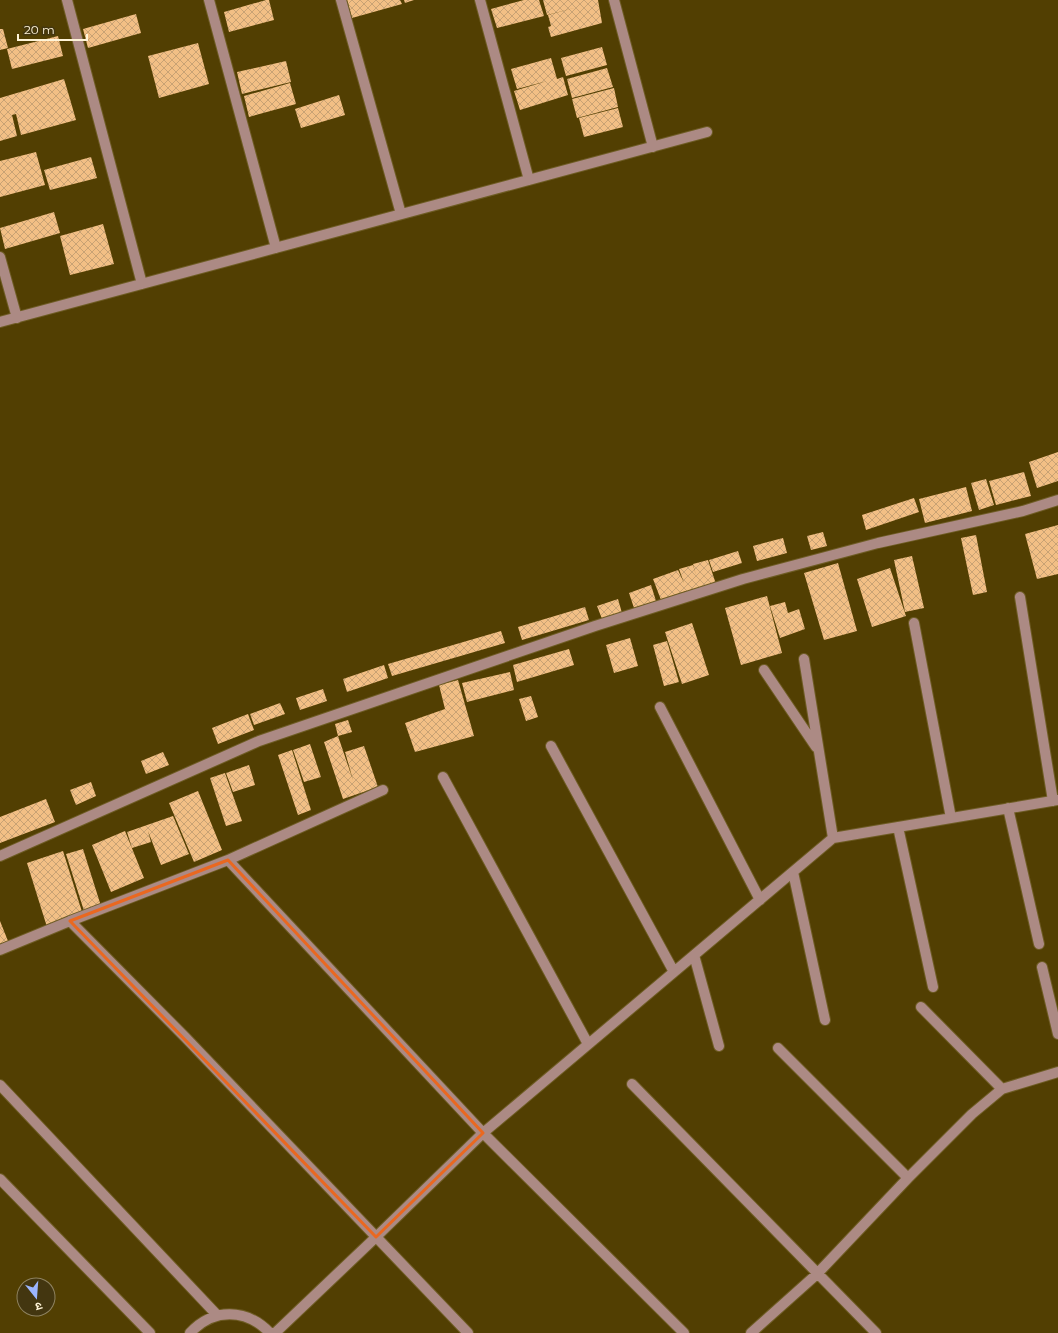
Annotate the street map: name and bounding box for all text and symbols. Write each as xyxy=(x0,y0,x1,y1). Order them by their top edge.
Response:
scale bar xyxy=(18,16,87,42)
text: 20 m xyxy=(24,22,55,37)
north arrow xyxy=(16,1277,56,1317)
text: उ xyxy=(33,1299,44,1314)

